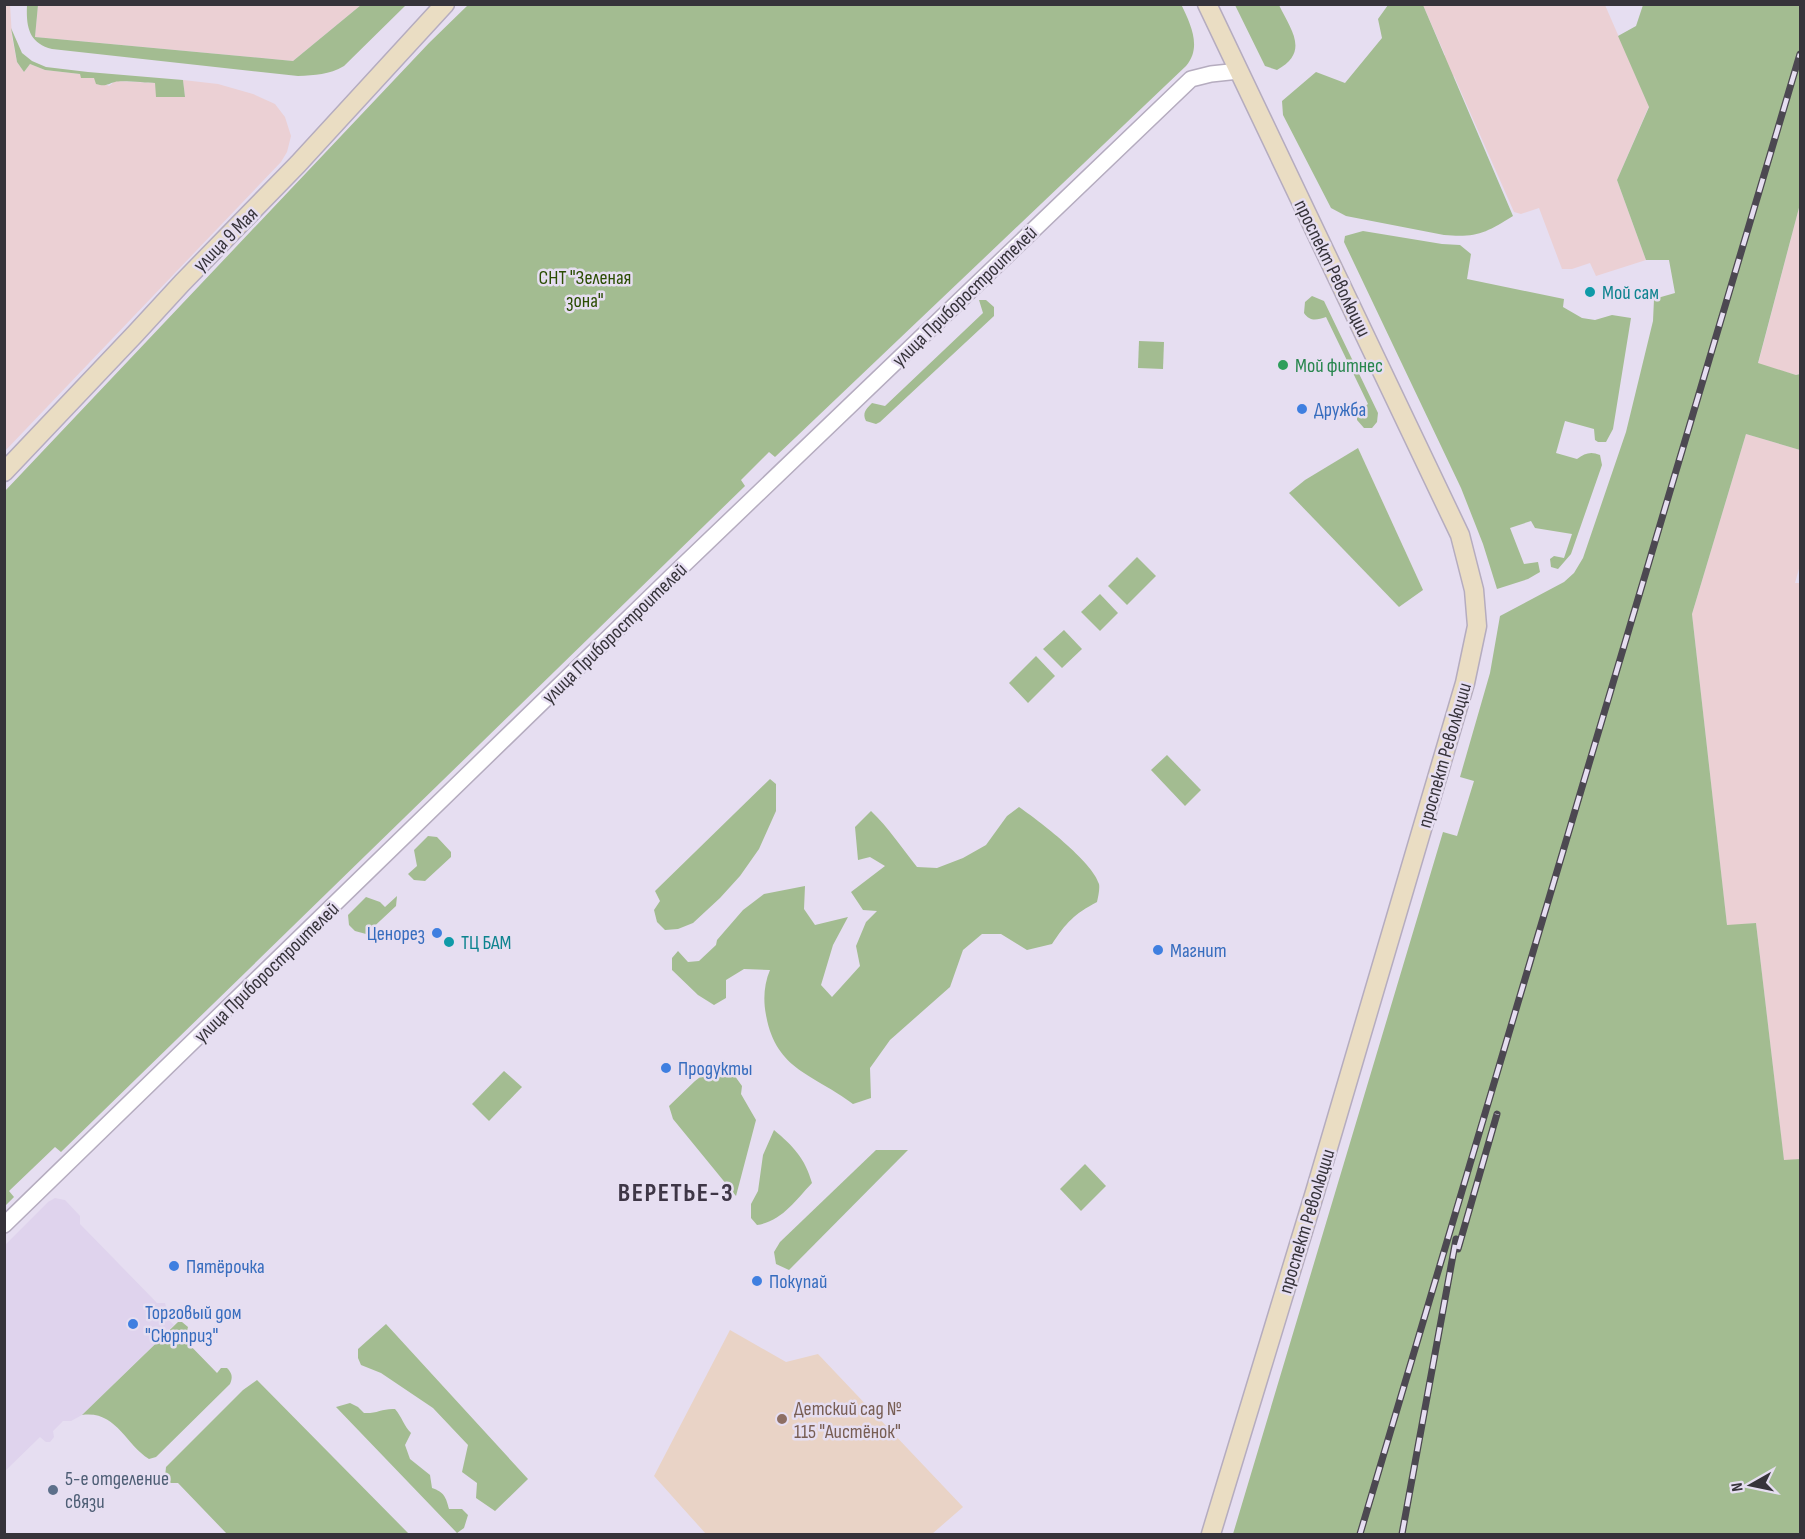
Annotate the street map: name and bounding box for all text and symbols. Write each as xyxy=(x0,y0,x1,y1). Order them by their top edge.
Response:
street label: проспект Революции xyxy=(1288,196,1376,341)
street label: улица 9 Мая xyxy=(188,202,263,277)
street label: улица Приборостроителей xyxy=(887,221,1042,372)
park label: СНТ "Зеленая зона" xyxy=(539,266,631,313)
place label: Мой сам xyxy=(1602,281,1659,305)
marker: Мой сам xyxy=(1583,285,1597,299)
place label: Мой фитнес xyxy=(1295,354,1383,378)
marker: Мой фитнес xyxy=(1276,358,1290,372)
place label: Дружба xyxy=(1314,398,1366,422)
marker: Дружба xyxy=(1295,402,1309,416)
street label: улица Приборостроителей xyxy=(537,558,692,709)
street label: проспект Революции xyxy=(1413,680,1477,831)
street label: улица Приборостроителей xyxy=(189,897,344,1048)
place label: Ценорез xyxy=(367,922,425,946)
marker: Ценорез xyxy=(430,926,444,940)
place label: ТЦ БАМ xyxy=(461,931,511,955)
marker: ТЦ БАМ xyxy=(442,935,456,949)
place label: Магнит xyxy=(1170,939,1227,963)
marker: Магнит xyxy=(1151,943,1165,957)
place label: Продукты xyxy=(678,1057,753,1081)
marker: Продукты xyxy=(659,1061,673,1075)
street label: проспект Революции xyxy=(1274,1146,1340,1296)
district label: ВЕРЕТЬЕ-3 xyxy=(618,1178,734,1209)
place label: Пятёрочка xyxy=(186,1255,265,1279)
marker: Пятёрочка xyxy=(167,1259,181,1273)
place label: Покупай xyxy=(769,1270,827,1294)
marker: Покупай xyxy=(750,1274,764,1288)
place label: Торговый дом "Сюрприз" xyxy=(145,1301,242,1348)
marker: Торговый дом "Сюрприз" xyxy=(126,1317,140,1331)
place label: Детский сад № 115 "Аистёнок" xyxy=(794,1397,902,1444)
marker: Детский сад № 115 "Аистёнок" xyxy=(775,1412,789,1426)
north arrow xyxy=(1721,1455,1781,1515)
place label: 5-е отделение связи xyxy=(65,1467,169,1514)
text: N xyxy=(1728,1481,1748,1493)
marker: 5-е отделение связи xyxy=(46,1483,60,1497)

